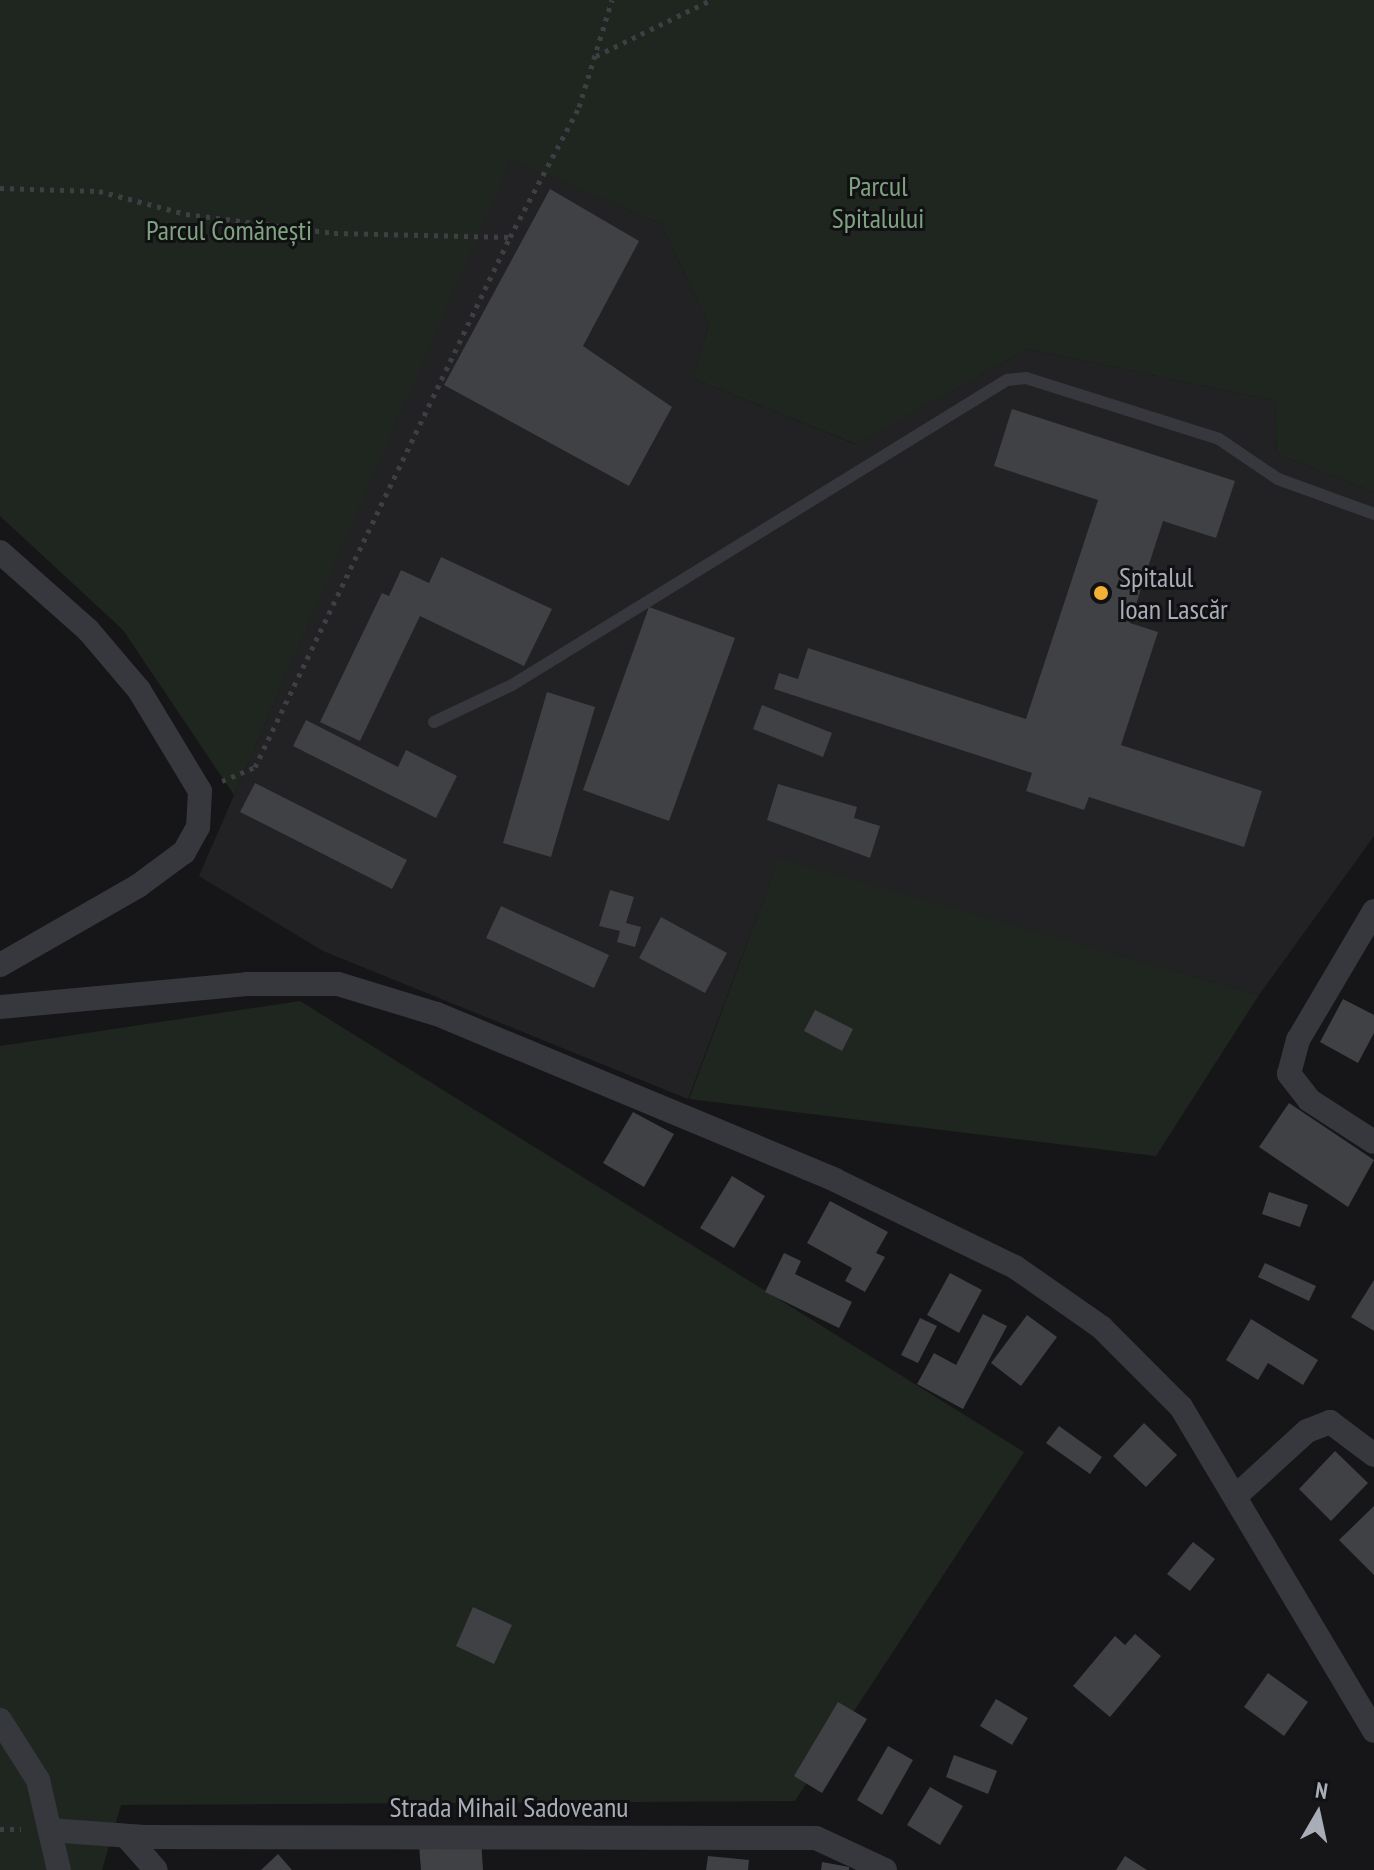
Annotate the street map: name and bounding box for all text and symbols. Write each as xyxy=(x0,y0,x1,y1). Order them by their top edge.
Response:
park label: Parcul Spitalului xyxy=(832,169,924,235)
park label: Parcul Comănești xyxy=(146,213,312,247)
place label: Spitalul Ioan Lascăr xyxy=(1119,560,1228,626)
marker: Spitalul Ioan Lascăr xyxy=(1090,582,1112,604)
north arrow xyxy=(1278,1774,1358,1854)
text: N xyxy=(1314,1776,1330,1805)
street label: Strada Mihail Sadoveanu xyxy=(390,1790,628,1824)

